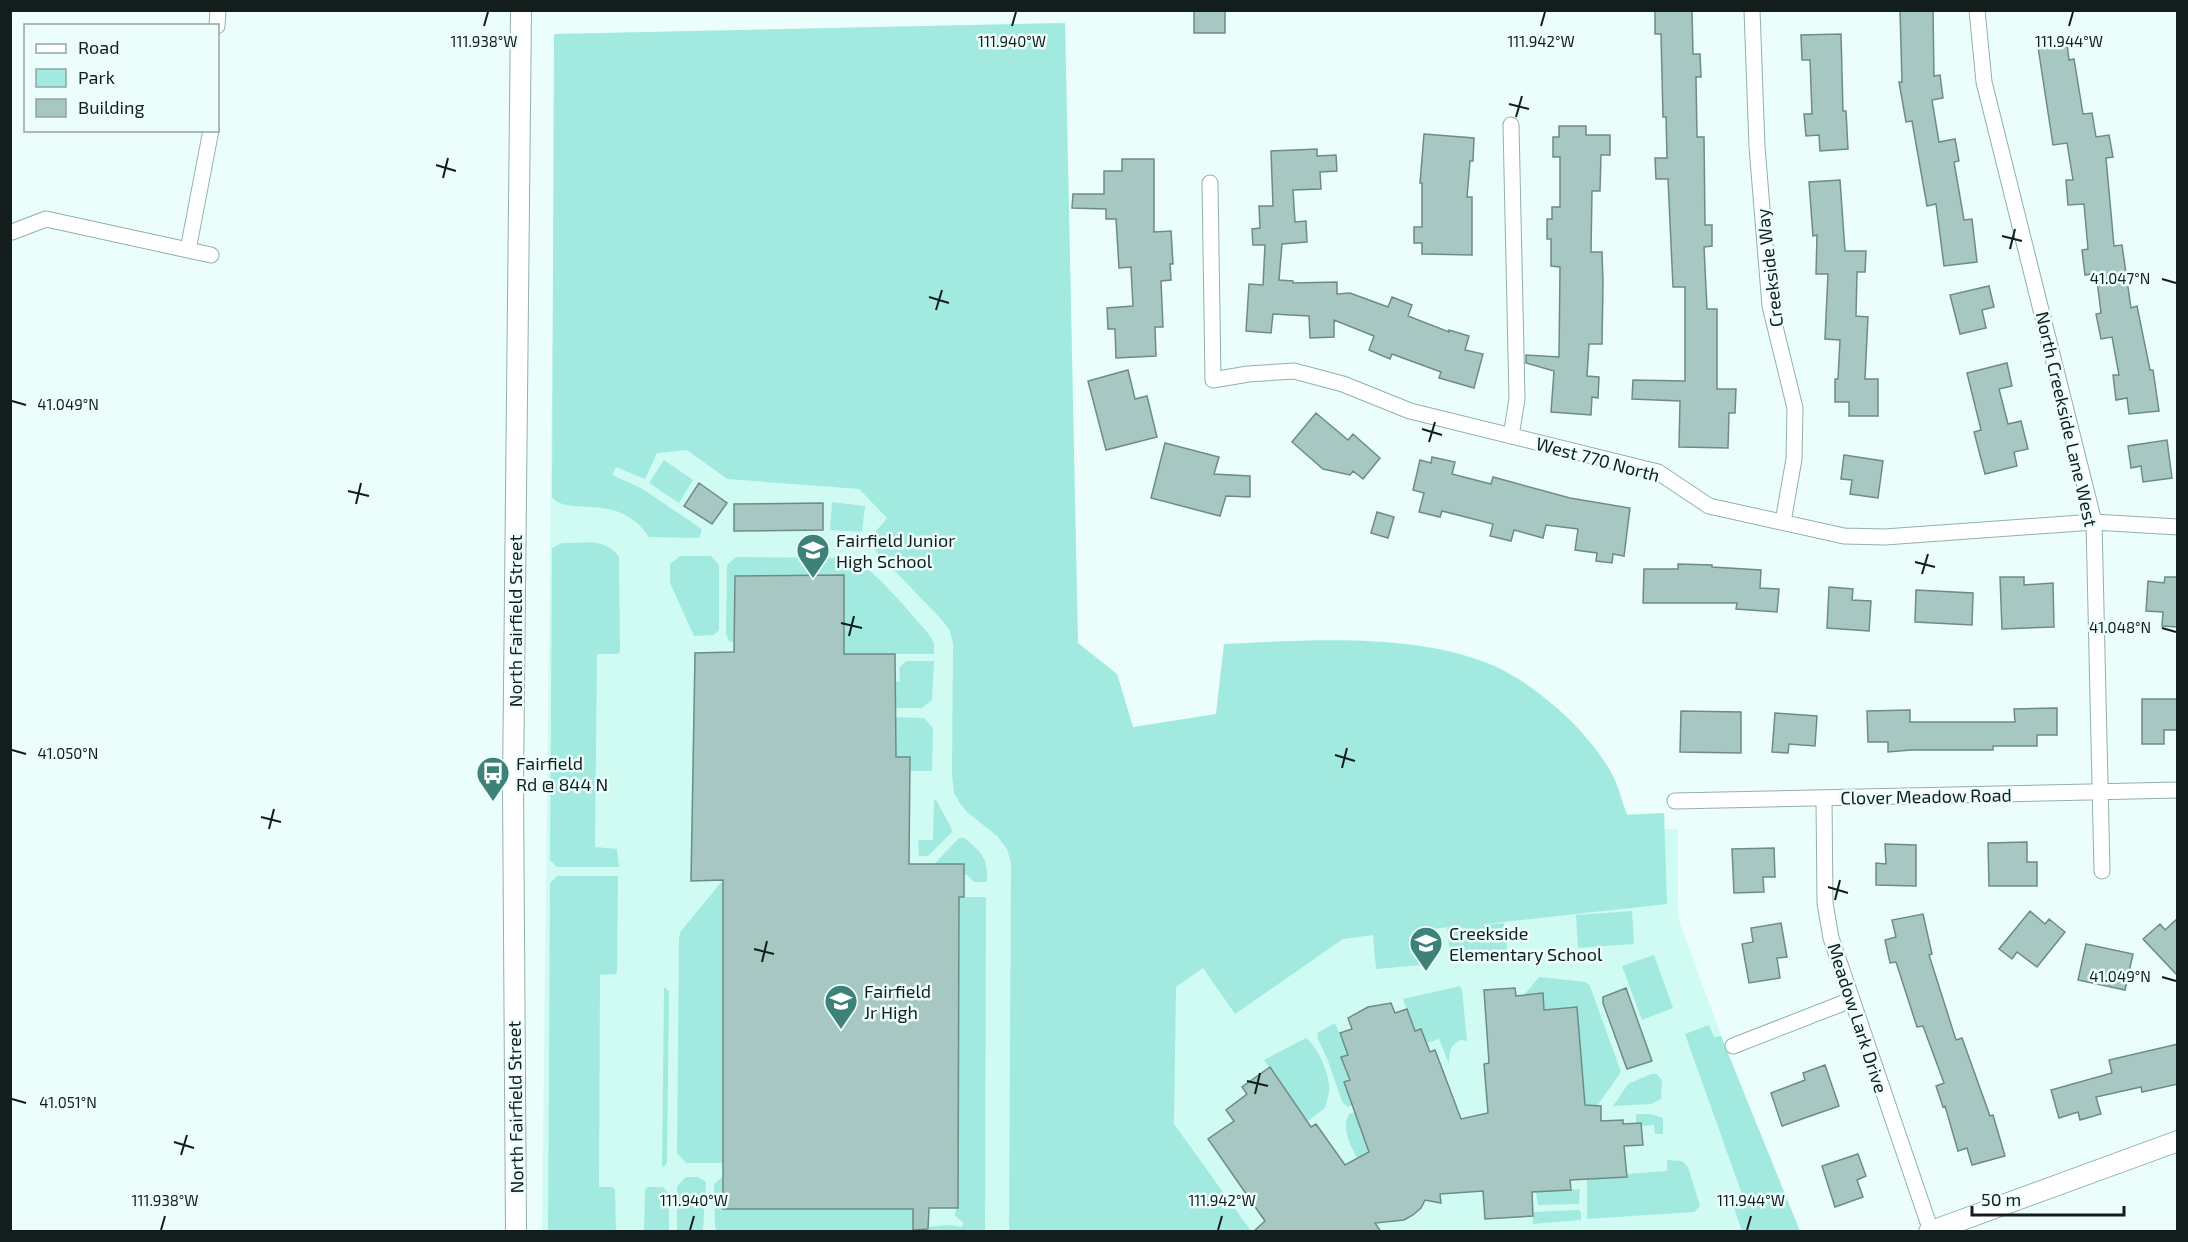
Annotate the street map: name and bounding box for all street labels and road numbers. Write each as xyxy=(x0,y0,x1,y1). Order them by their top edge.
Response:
street label: Creekside Way xyxy=(1751,207,1787,329)
street label: North Creekside Lane West xyxy=(2032,309,2103,529)
street label: West 770 North xyxy=(1534,432,1662,486)
street label: North Fairfield Street xyxy=(504,535,526,707)
street label: Clover Meadow Road xyxy=(1840,784,2012,808)
street label: Meadow Lark Drive xyxy=(1823,940,1893,1096)
street label: North Fairfield Street xyxy=(502,1020,528,1193)

